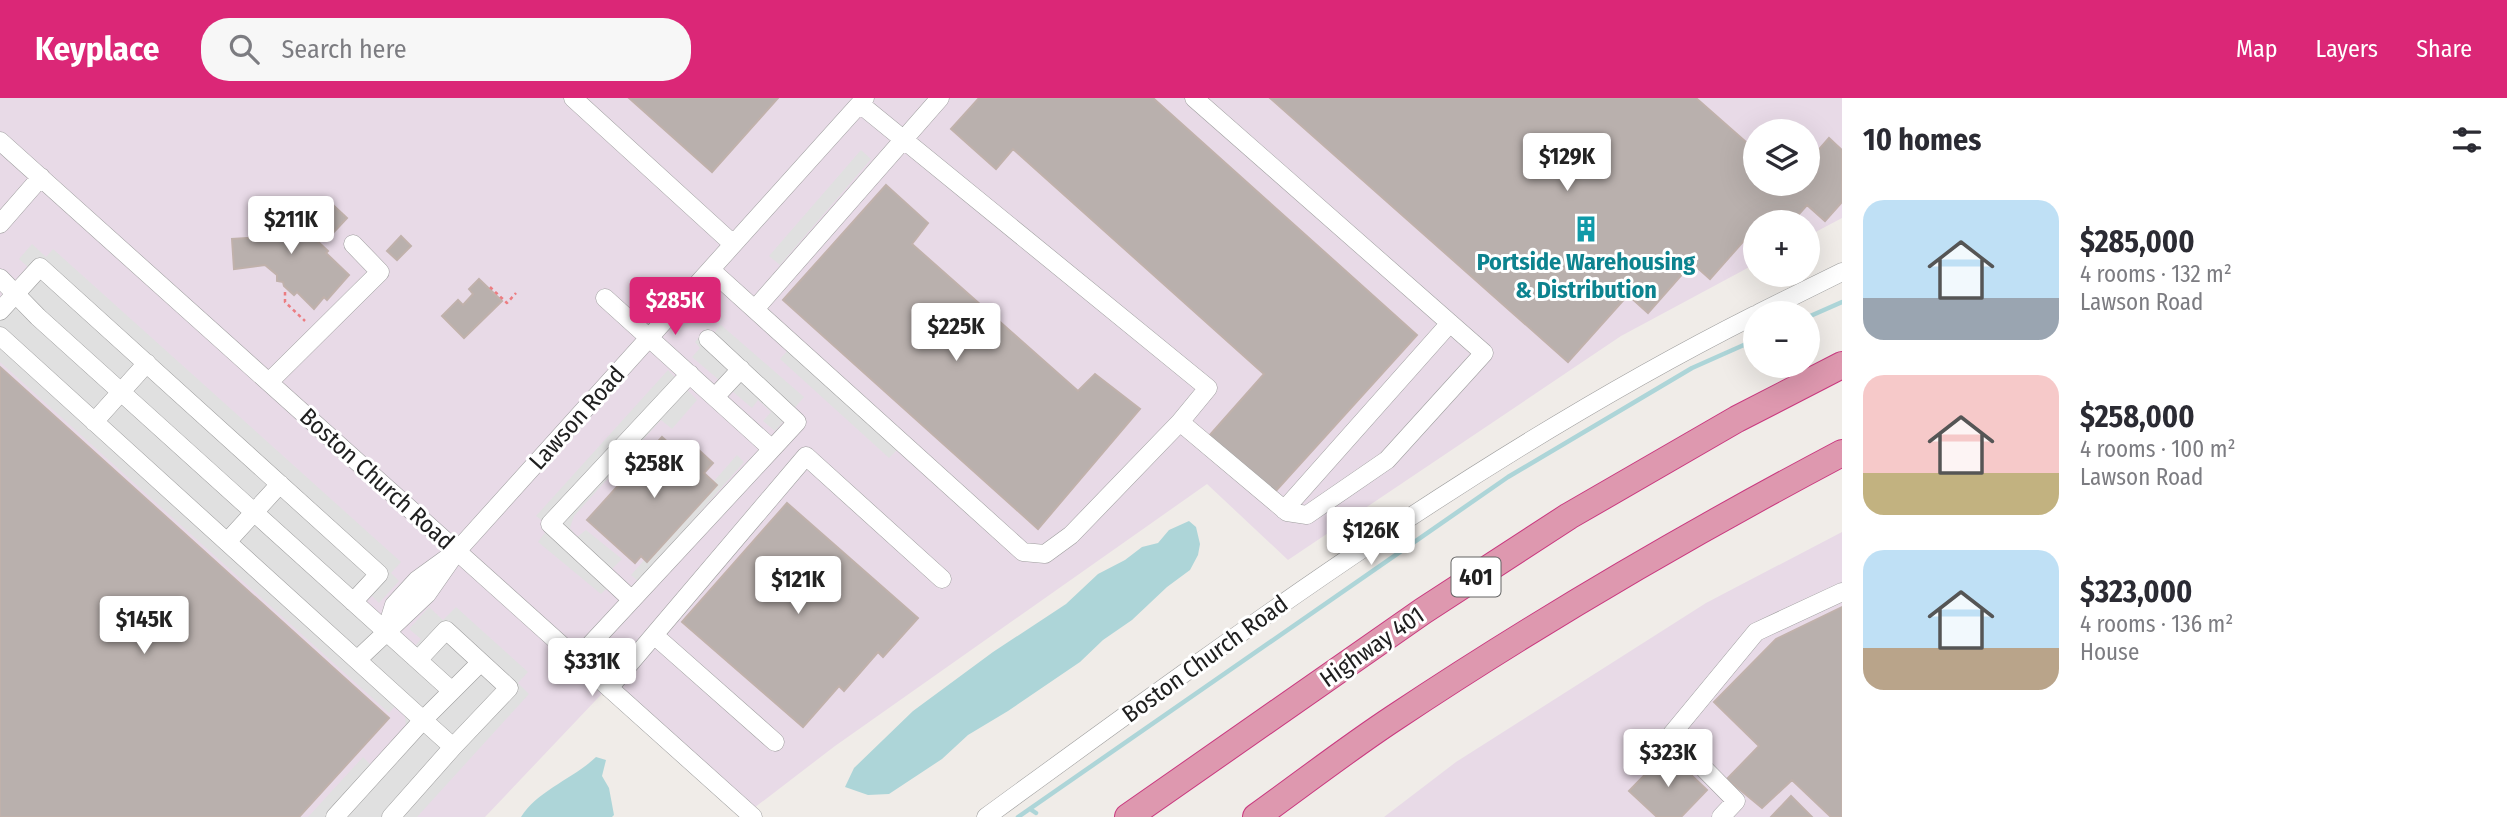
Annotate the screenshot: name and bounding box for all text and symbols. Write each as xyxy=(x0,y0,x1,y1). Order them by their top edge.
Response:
search box xyxy=(201,18,691,81)
text: Keyplace xyxy=(35,29,159,69)
icon: search xyxy=(225,30,263,68)
text: Search here xyxy=(281,34,407,65)
text: Map xyxy=(2236,35,2278,63)
text: Layers xyxy=(2316,35,2378,63)
text: Share xyxy=(2416,35,2472,63)
map controls xyxy=(1743,119,1820,378)
button: layers xyxy=(1743,119,1820,196)
icon: filters xyxy=(2448,121,2486,159)
text: 10 homes xyxy=(1863,122,1981,158)
pin: $129K xyxy=(1518,134,1616,193)
text: $129K xyxy=(1539,142,1595,170)
pin: $211K xyxy=(242,197,340,256)
text: $211K xyxy=(264,205,318,233)
button: + xyxy=(1743,210,1820,287)
building icon: Portside Warehousing & Distribution xyxy=(1571,214,1601,244)
text: $285,000 xyxy=(2080,224,2195,260)
icon: home xyxy=(1919,228,2003,312)
place label: Portside Warehousing & Distribution xyxy=(1477,248,1695,304)
text: 4 rooms · 132 m² xyxy=(2080,260,2232,288)
pin: $285K xyxy=(626,278,724,337)
text: $285K xyxy=(646,286,704,314)
text: Lawson Road xyxy=(2080,288,2203,316)
button: − xyxy=(1743,301,1820,378)
pin: $225K xyxy=(907,303,1005,363)
text: $225K xyxy=(927,312,985,340)
street label: Lawson Road xyxy=(524,361,630,475)
text: $258,000 xyxy=(2080,399,2195,435)
street label: Boston Church Road xyxy=(294,402,460,556)
icon: home xyxy=(1919,403,2003,487)
text: 4 rooms · 100 m² xyxy=(2080,435,2236,463)
pin: $258K xyxy=(605,440,703,500)
text: $258K xyxy=(625,449,683,477)
text: Lawson Road xyxy=(2080,463,2203,491)
pin: $126K xyxy=(1322,508,1420,567)
text: $126K xyxy=(1343,516,1399,544)
pin: $121K xyxy=(749,556,847,616)
road number: 401 xyxy=(1452,558,1500,597)
text: $121K xyxy=(771,565,825,593)
text: $323,000 xyxy=(2080,574,2192,610)
icon: home xyxy=(1919,578,2003,662)
street label: Boston Church Road xyxy=(1117,590,1293,728)
pin: $145K xyxy=(95,596,193,656)
street label: Highway 401 xyxy=(1315,601,1429,693)
text: $145K xyxy=(116,605,172,633)
text: 4 rooms · 136 m² xyxy=(2080,610,2233,638)
pin: $331K xyxy=(543,638,641,698)
text: House xyxy=(2080,638,2139,666)
text: $331K xyxy=(564,647,620,675)
pin: $323K xyxy=(1619,730,1717,789)
text: $323K xyxy=(1639,738,1697,766)

